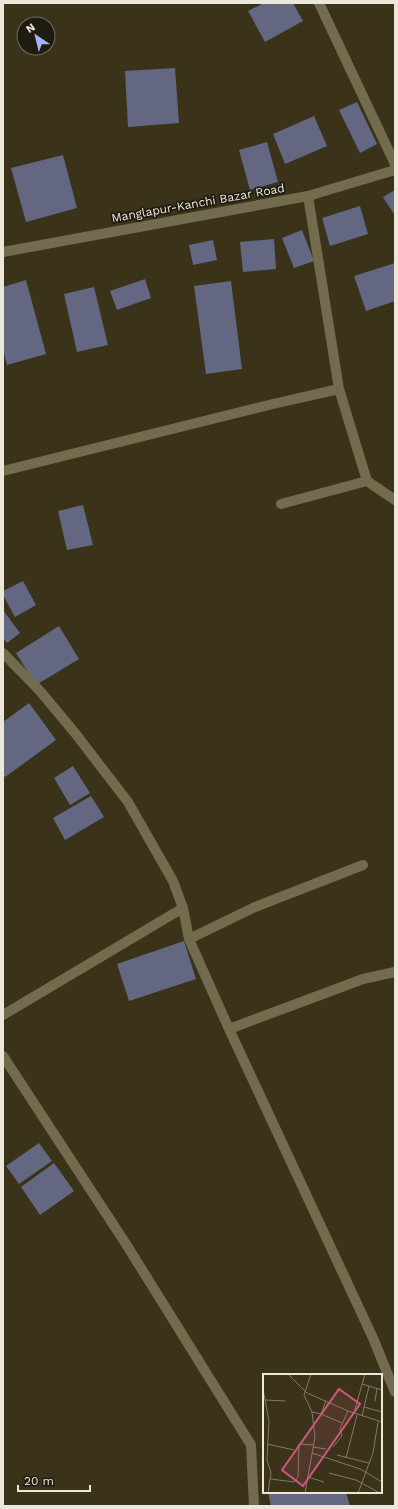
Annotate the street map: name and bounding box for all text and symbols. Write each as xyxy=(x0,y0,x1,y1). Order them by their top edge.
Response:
north arrow xyxy=(16,16,56,56)
text: N xyxy=(23,21,38,36)
street label: Manglapur-Kanchi Bazar Road xyxy=(110,181,286,225)
inset map xyxy=(263,1374,382,1493)
scale bar xyxy=(18,1467,90,1493)
text: 20 m xyxy=(24,1474,54,1488)

